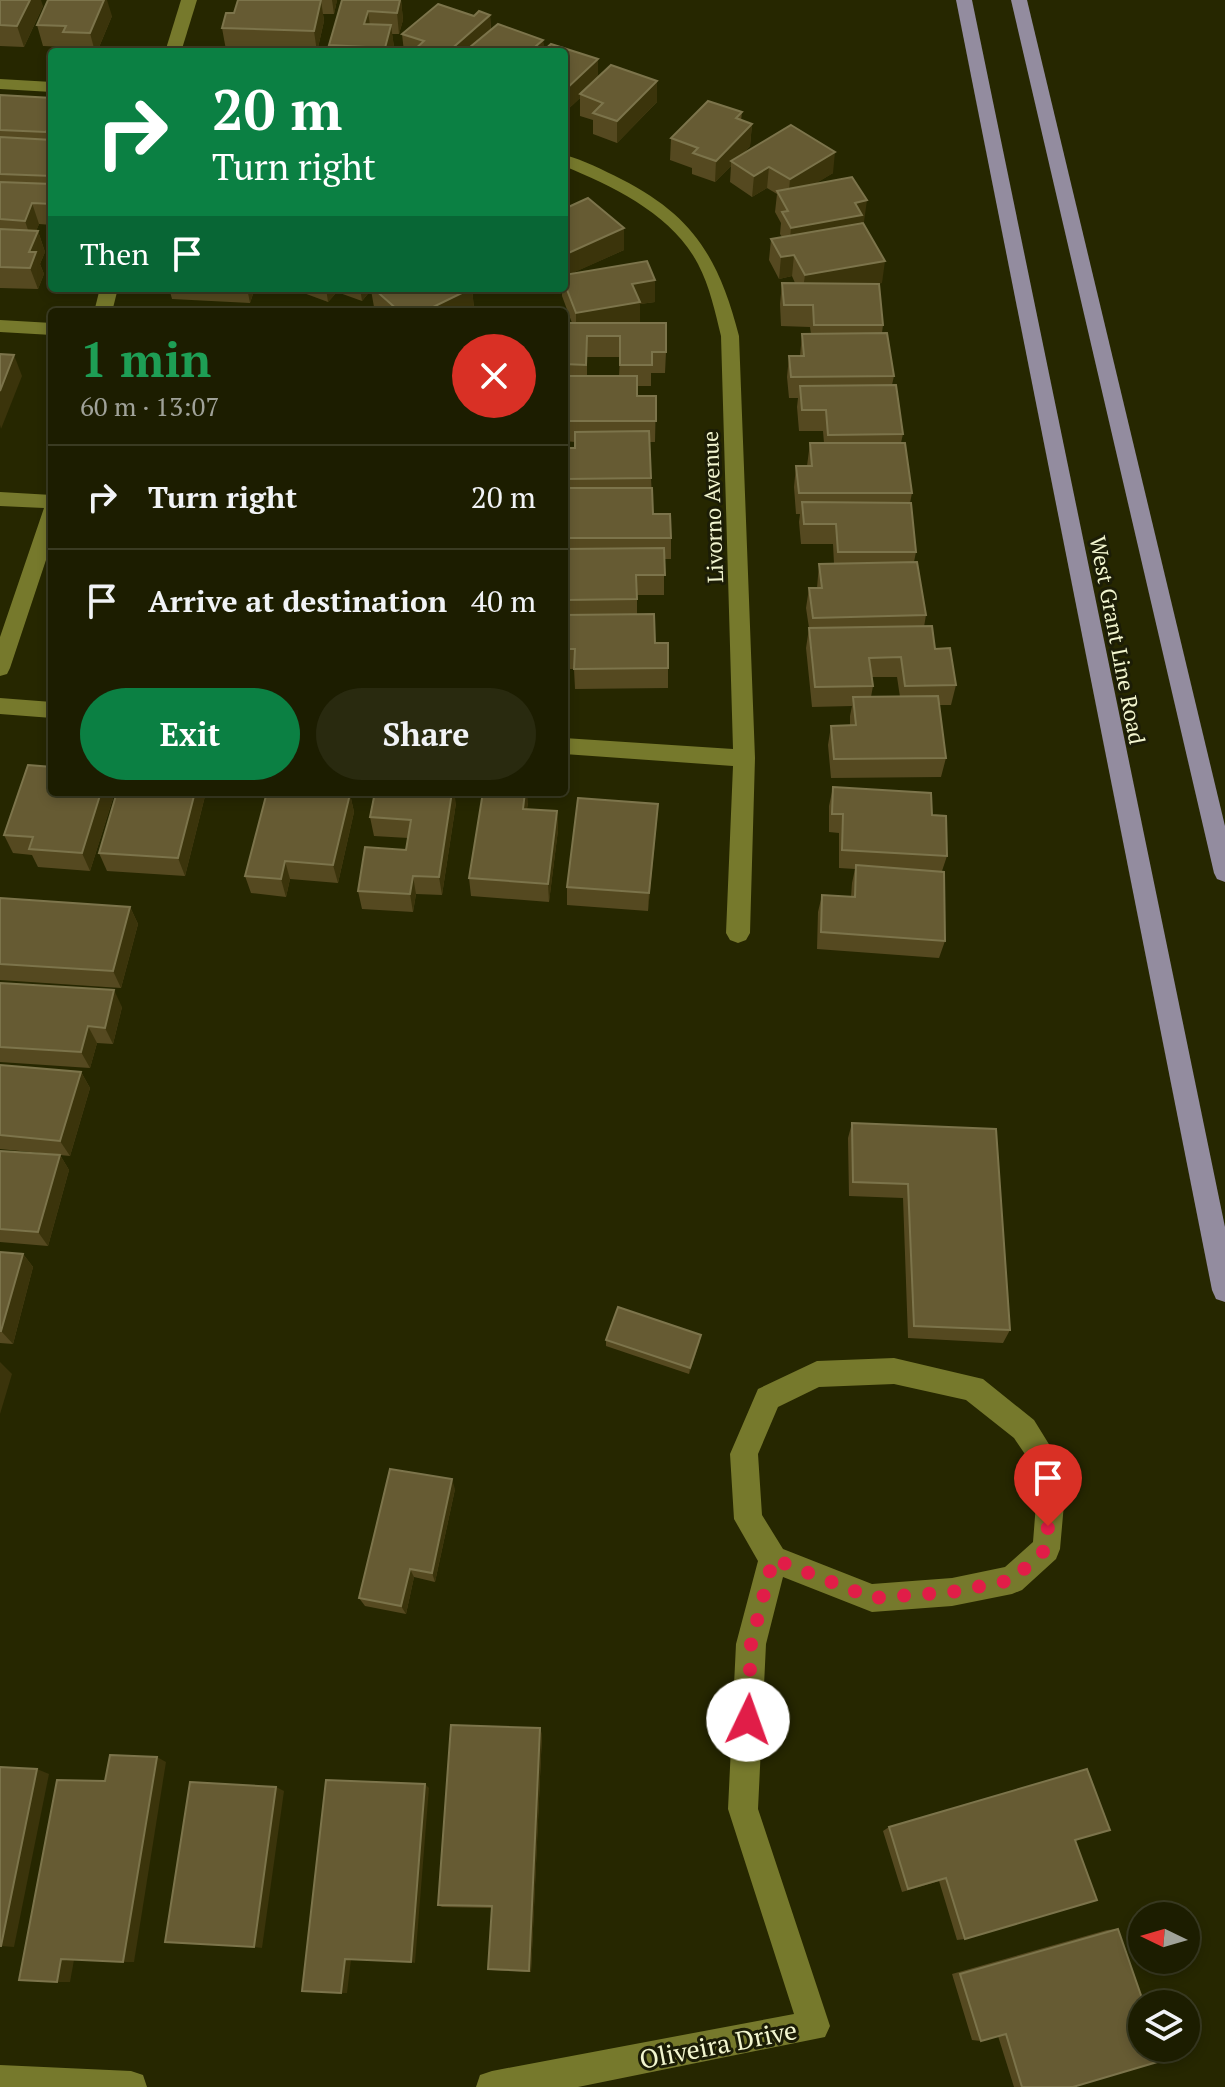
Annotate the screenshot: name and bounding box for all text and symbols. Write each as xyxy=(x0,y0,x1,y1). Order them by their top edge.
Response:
text: 20 m xyxy=(212,72,342,146)
icon: right xyxy=(80,80,184,184)
text: Turn right xyxy=(212,143,376,190)
icon: arrive xyxy=(165,232,209,276)
text: Then xyxy=(80,234,149,274)
text: 1 min xyxy=(80,327,211,391)
button: close xyxy=(452,334,536,418)
text: 60 m · 13:07 xyxy=(80,389,219,423)
street label: Livorno Avenue xyxy=(695,430,729,584)
icon: right xyxy=(80,475,124,519)
text: Turn right xyxy=(148,477,297,517)
text: 20 m xyxy=(471,477,536,517)
street label: West Grant Line Road xyxy=(1084,533,1152,747)
icon: arrive xyxy=(80,579,124,623)
text: Arrive at destination xyxy=(148,581,447,621)
text: 40 m xyxy=(471,581,536,621)
button: Exit xyxy=(80,688,300,780)
button: Share xyxy=(316,688,536,780)
pin xyxy=(1014,1444,1082,1526)
icon: arrive xyxy=(1026,1456,1070,1500)
position arrow xyxy=(706,1678,790,1762)
north arrow xyxy=(1128,1902,1200,1974)
map controls xyxy=(1128,1902,1200,2062)
button: layers xyxy=(1128,1990,1200,2062)
street label: Oliveira Drive xyxy=(636,2012,800,2076)

